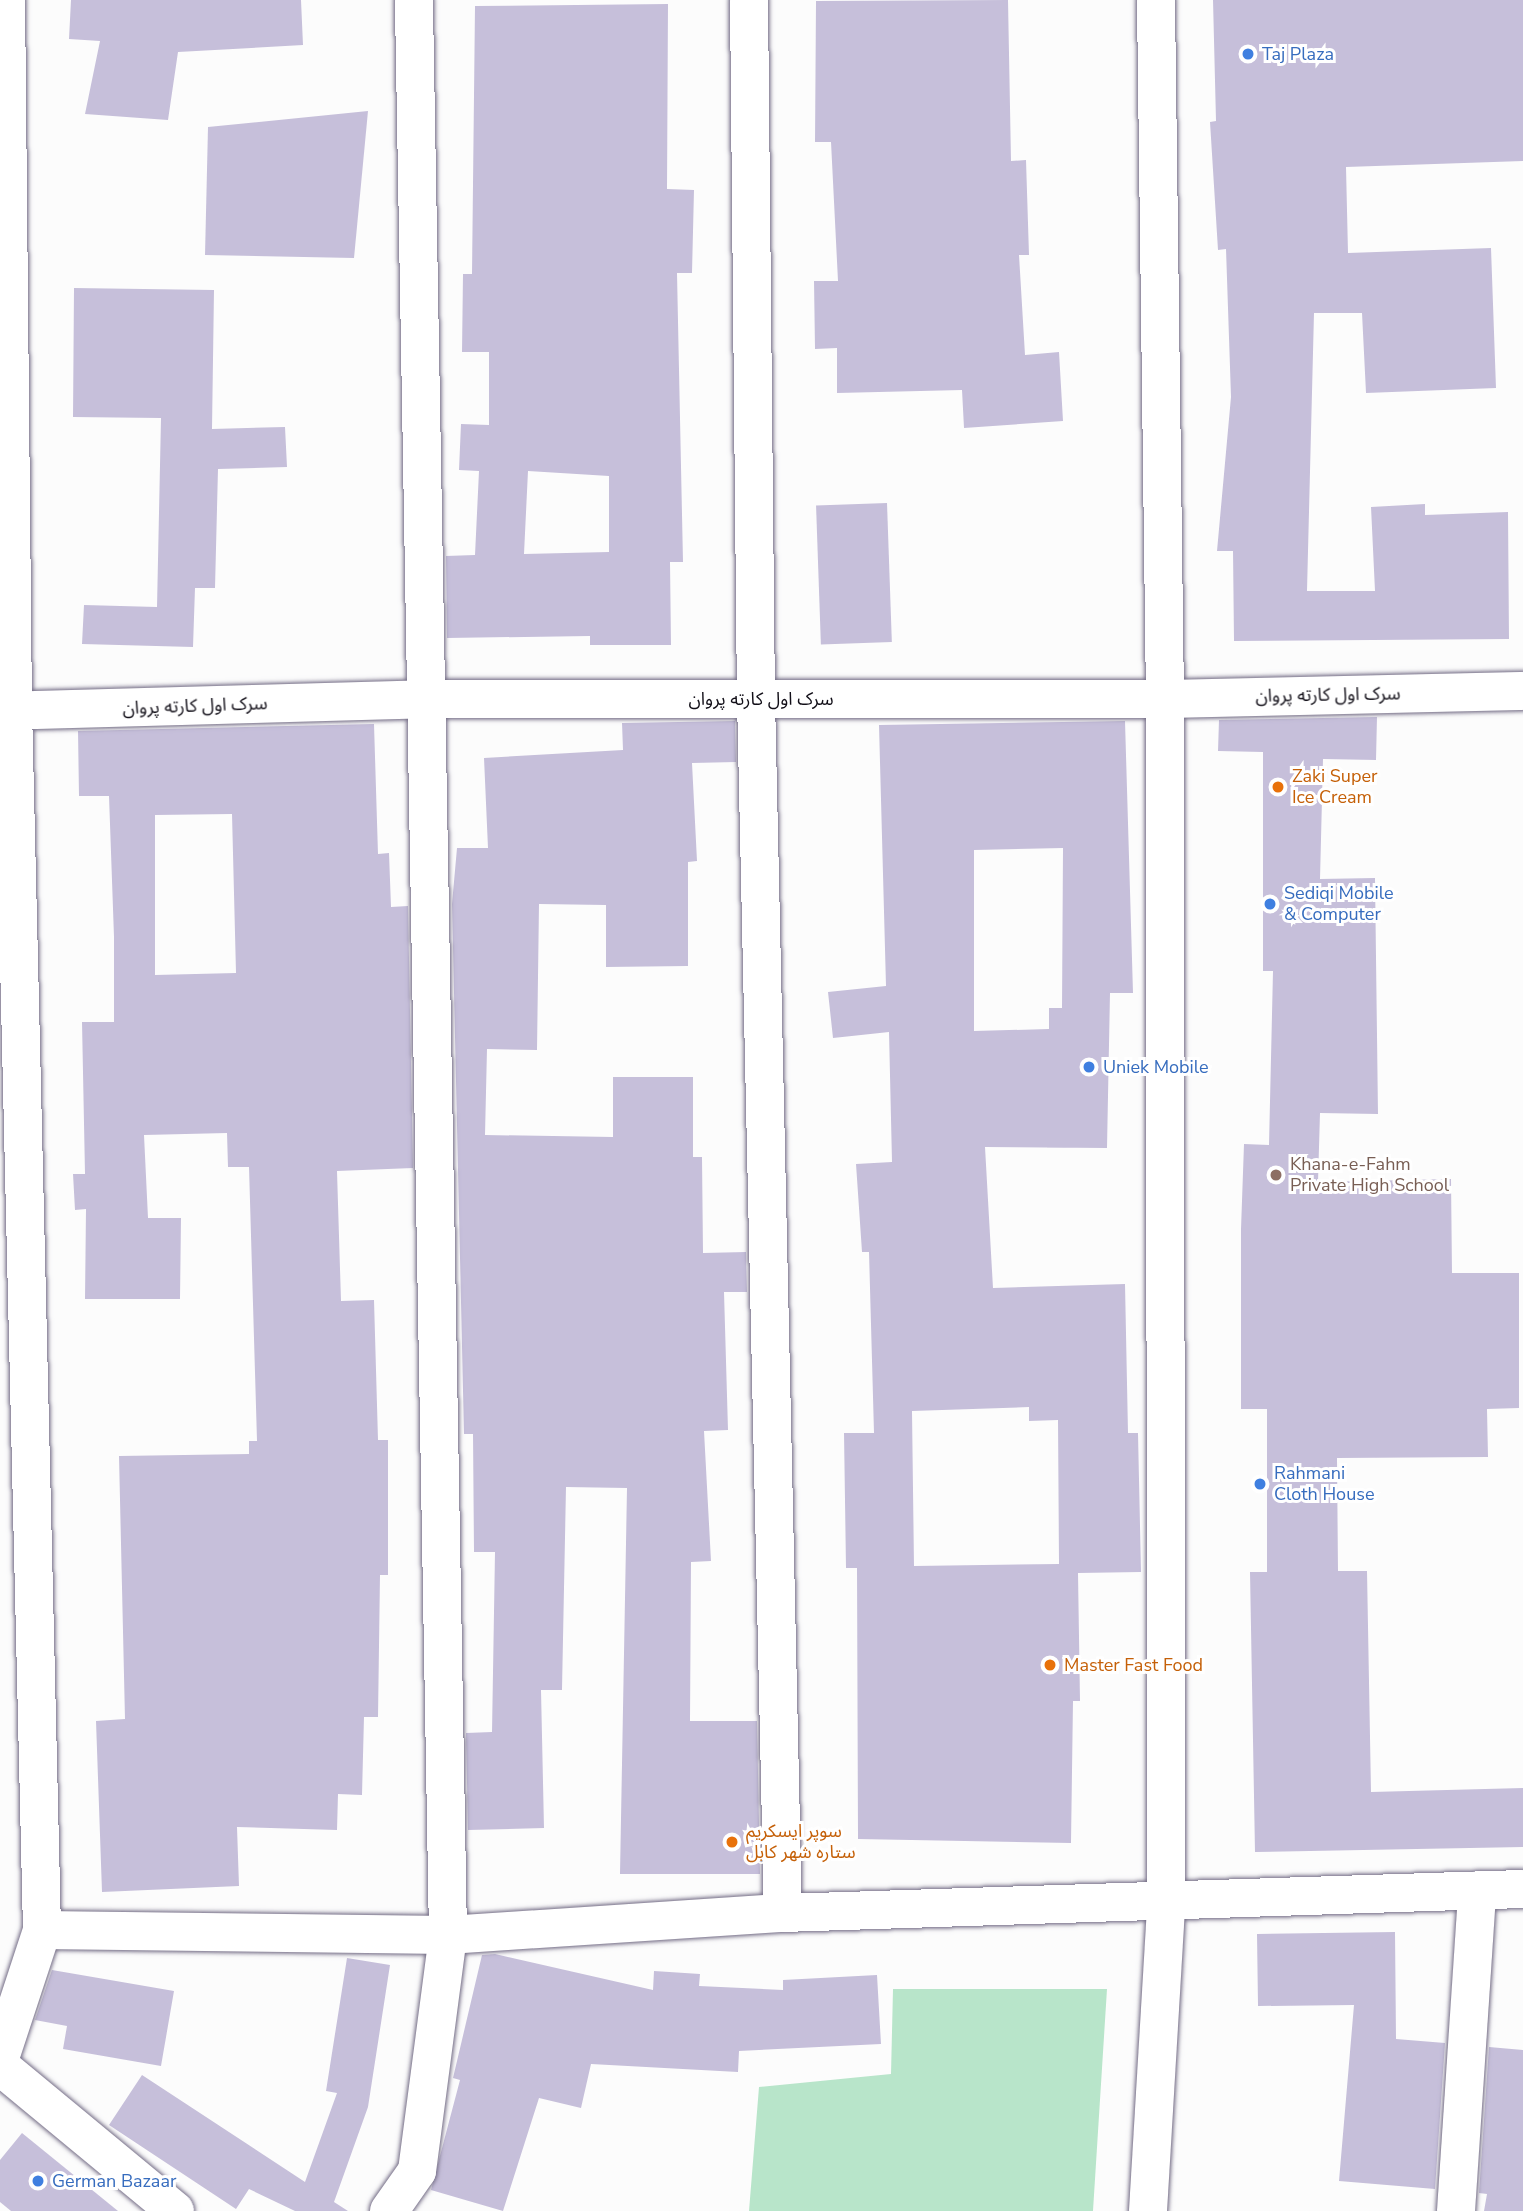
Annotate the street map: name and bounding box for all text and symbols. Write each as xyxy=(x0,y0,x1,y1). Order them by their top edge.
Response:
place label: Taj Plaza xyxy=(1262,43,1334,65)
marker: Taj Plaza xyxy=(1240,46,1256,62)
street label: سرک اول کارته پروان xyxy=(1255,683,1401,707)
street label: سرک اول کارته پروان xyxy=(688,688,834,710)
street label: سرک اول کارته پروان xyxy=(122,693,268,719)
place label: Zaki Super Ice Cream xyxy=(1292,766,1377,808)
marker: Zaki Super Ice Cream xyxy=(1270,779,1286,795)
place label: Sediqi Mobile & Computer xyxy=(1284,883,1393,926)
marker: Sediqi Mobile & Computer xyxy=(1262,896,1278,912)
place label: Uniek Mobile xyxy=(1103,1056,1209,1078)
marker: Uniek Mobile xyxy=(1081,1059,1097,1075)
place label: Khana-e-Fahm Private High School xyxy=(1290,1154,1449,1196)
marker: Khana-e-Fahm Private High School xyxy=(1268,1167,1284,1183)
place label: Rahmani Cloth House xyxy=(1274,1463,1374,1506)
marker: Rahmani Cloth House xyxy=(1252,1476,1268,1492)
place label: Master Fast Food xyxy=(1064,1654,1203,1676)
marker: Master Fast Food xyxy=(1042,1657,1058,1673)
place label: سوپر ایسکریم ستاره شهر کابل xyxy=(746,1821,855,1864)
marker: سوپر ایسکریم ستاره شهر کابل xyxy=(724,1834,740,1850)
place label: German Bazaar xyxy=(52,2170,176,2192)
marker: German Bazaar xyxy=(30,2173,46,2189)

